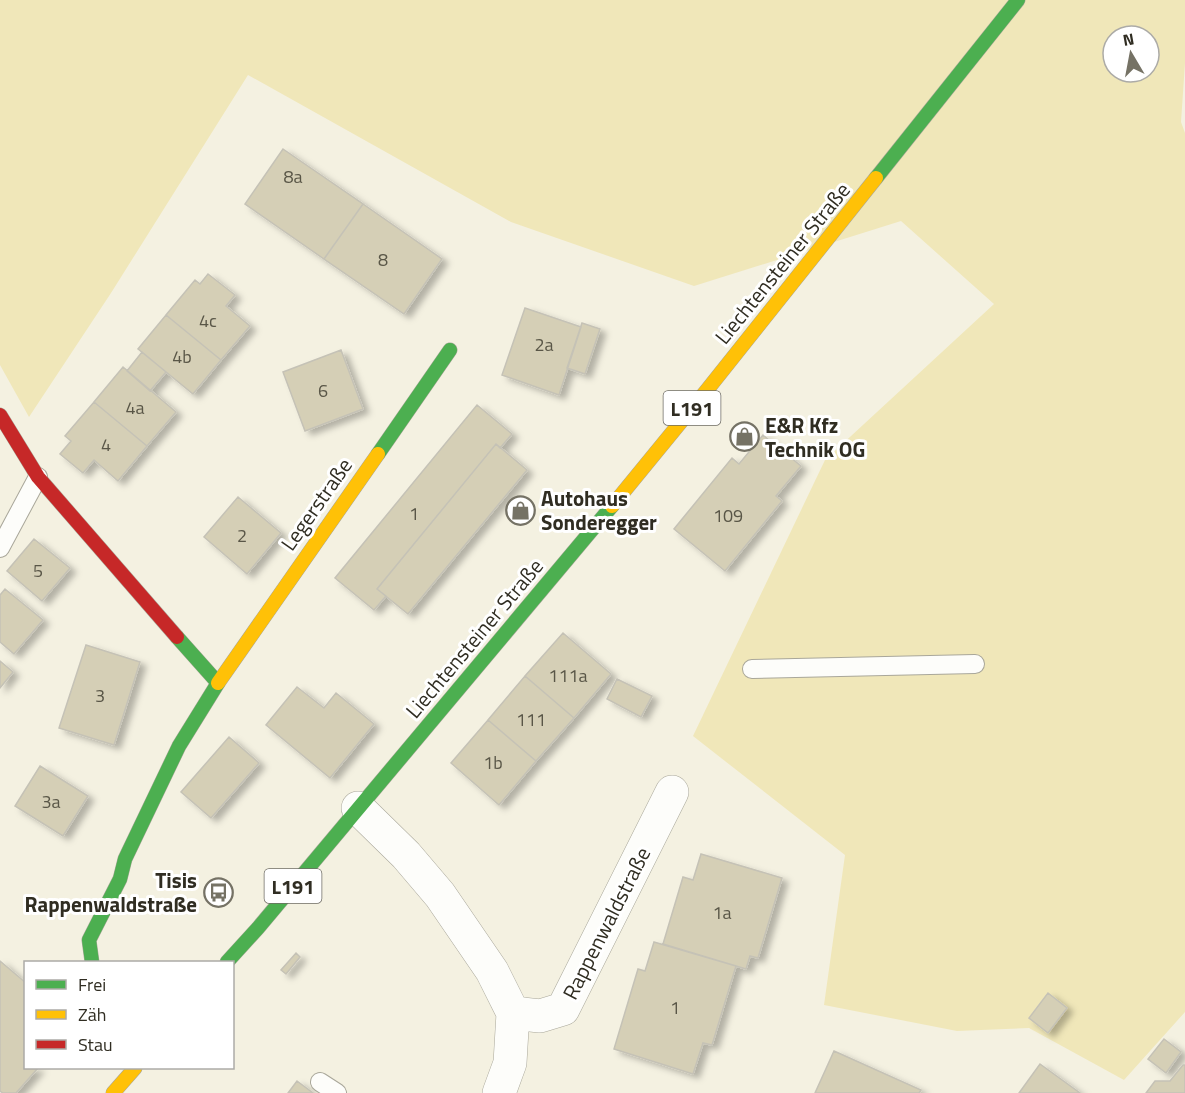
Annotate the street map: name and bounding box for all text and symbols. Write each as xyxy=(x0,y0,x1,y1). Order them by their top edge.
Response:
north arrow xyxy=(1101,24,1161,84)
text: N xyxy=(1121,26,1136,52)
house number: 8a xyxy=(283,163,303,190)
street label: Liechtensteiner Straße xyxy=(707,175,857,351)
house number: 8 xyxy=(378,246,388,273)
house number: 4c xyxy=(199,307,217,334)
house number: 2a xyxy=(534,331,554,358)
house number: 4b xyxy=(172,343,192,370)
house number: 6 xyxy=(318,377,328,404)
road number: L191 xyxy=(664,391,720,425)
house number: 4a xyxy=(125,394,145,421)
place label: E&R Kfz Technik OG xyxy=(765,409,865,465)
shop icon: E&R Kfz Technik OG xyxy=(728,421,760,453)
house number: 4 xyxy=(101,431,111,458)
street label: Legerstraße xyxy=(272,451,360,557)
place label: Autohaus Sonderegger xyxy=(541,482,657,538)
shop icon: Autohaus Sonderegger xyxy=(504,494,536,526)
house number: 1 xyxy=(409,500,419,527)
house number: 109 xyxy=(713,502,743,529)
house number: 2 xyxy=(237,522,247,549)
street label: Liechtensteiner Straße xyxy=(397,551,551,725)
house number: 5 xyxy=(33,557,43,584)
house number: 111a xyxy=(548,662,588,689)
house number: 3 xyxy=(95,682,105,709)
house number: 111 xyxy=(516,706,546,733)
house number: 1b xyxy=(483,749,503,776)
house number: 3a xyxy=(41,788,61,815)
street label: Rappenwaldstraße xyxy=(554,841,658,1005)
place label: Tisis Rappenwaldstraße xyxy=(24,864,197,920)
road number: L191 xyxy=(264,869,322,903)
bus stop icon: Tisis Rappenwaldstraße xyxy=(202,876,234,908)
house number: 1a xyxy=(712,899,732,926)
legend xyxy=(24,961,234,1069)
text: Frei xyxy=(78,971,106,998)
house number: 1 xyxy=(670,994,680,1021)
text: Zäh xyxy=(78,1001,106,1028)
text: Stau xyxy=(78,1031,113,1058)

